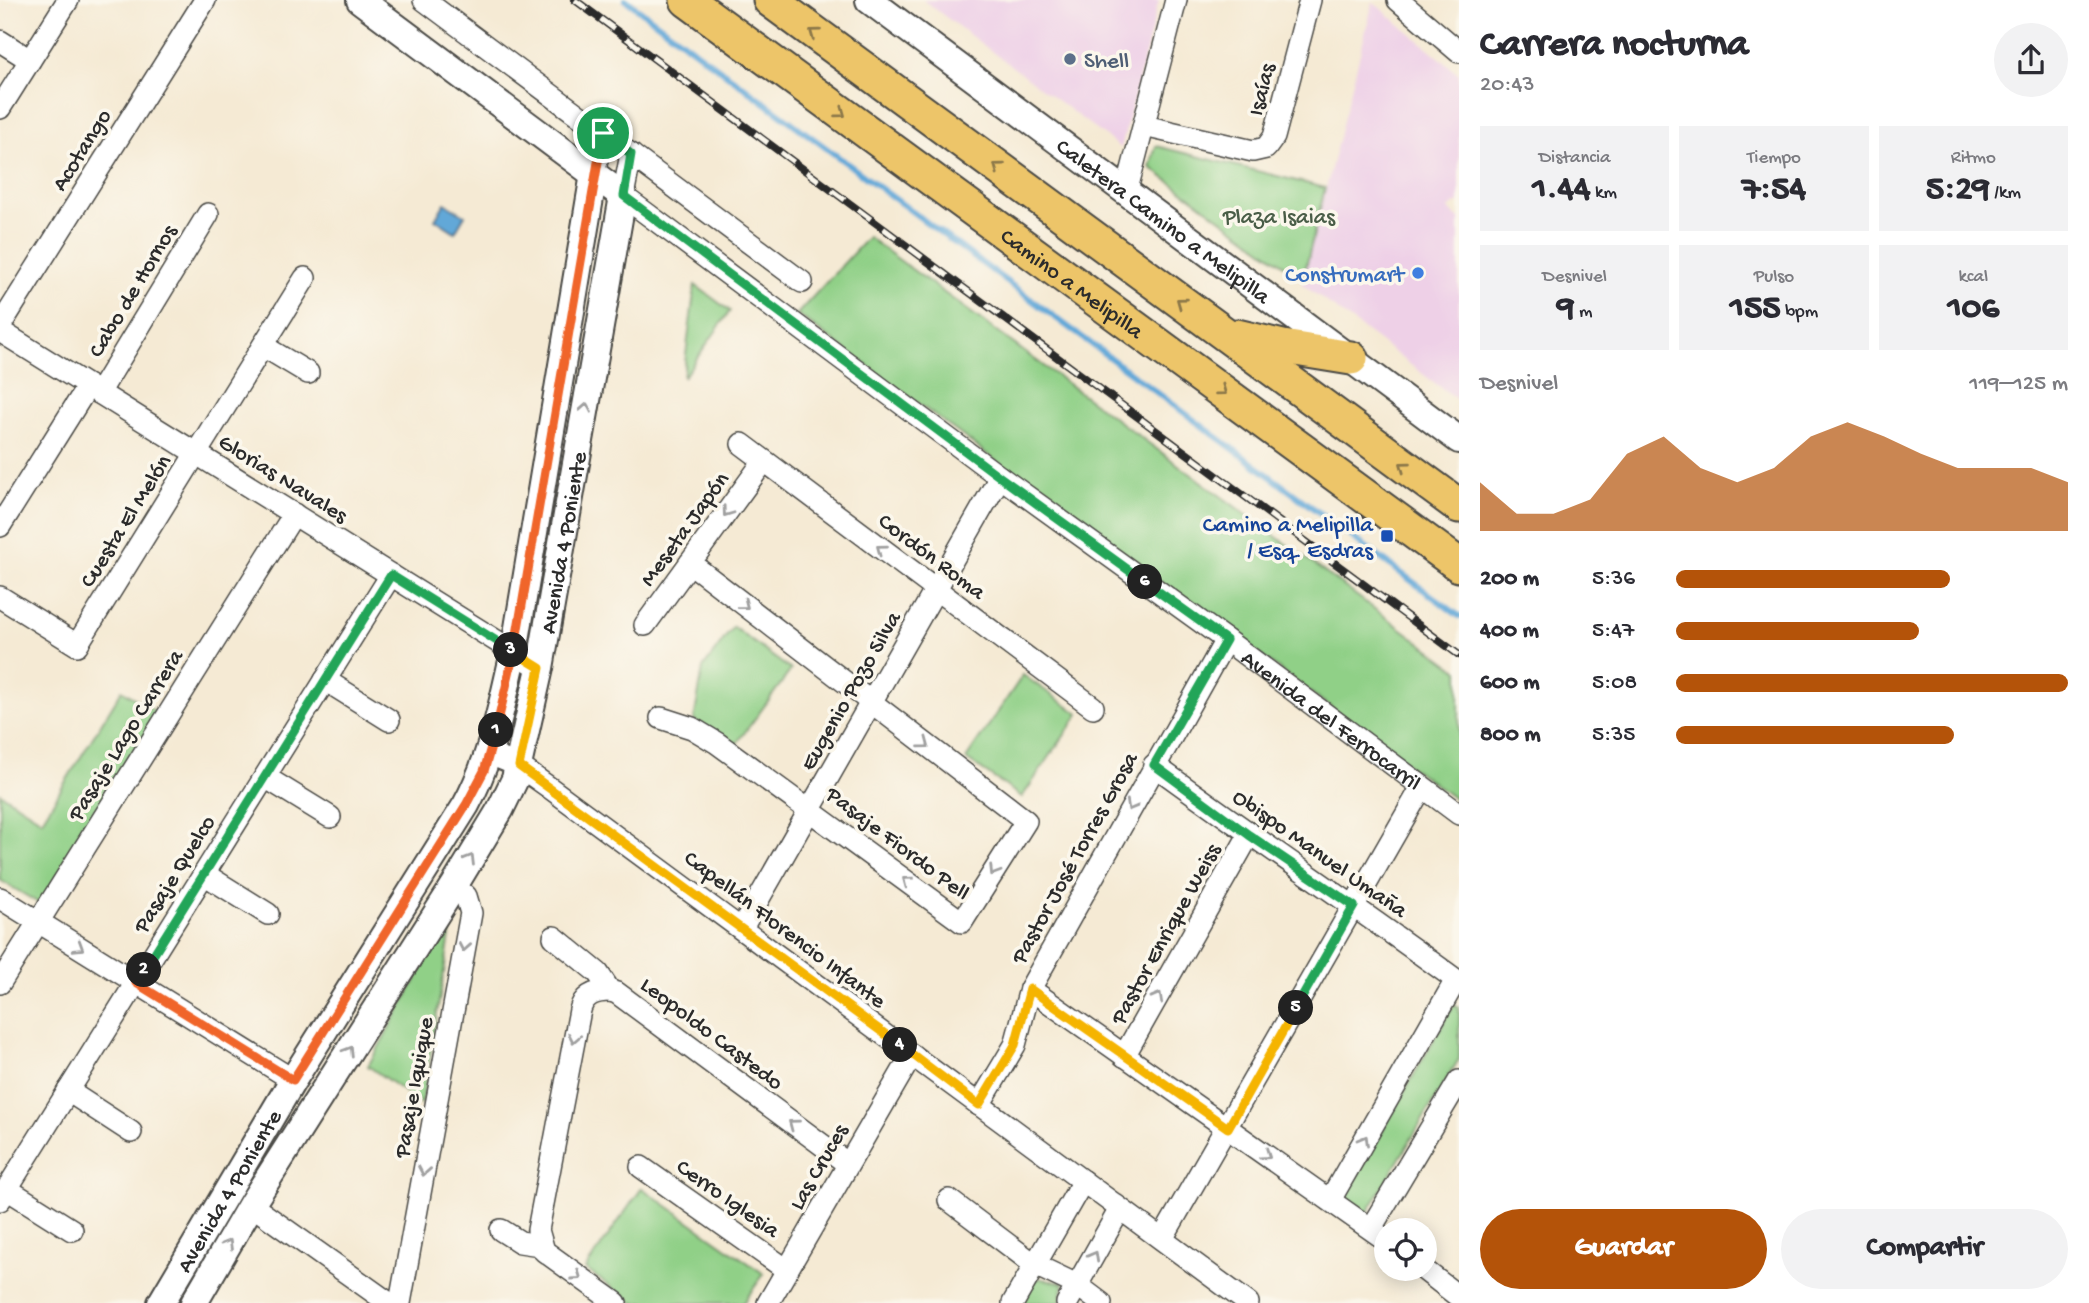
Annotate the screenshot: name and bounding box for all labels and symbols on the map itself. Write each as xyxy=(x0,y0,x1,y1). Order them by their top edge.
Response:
one-way arrow xyxy=(809,29,822,41)
place label: Shell xyxy=(1084,49,1129,76)
marker: Shell xyxy=(1062,51,1078,67)
street label: Isaías xyxy=(1244,60,1283,119)
pin xyxy=(573,103,633,163)
one-way arrow xyxy=(833,104,845,117)
street label: Acotango xyxy=(47,105,119,197)
street label: Caletera Camino a Melipilla xyxy=(1052,131,1276,309)
one-way arrow xyxy=(993,163,1005,176)
park label: Plaza Isaias xyxy=(1222,205,1335,232)
street label: Cabo de Hornos xyxy=(84,220,184,363)
street label: Camino a Melipilla xyxy=(996,221,1150,343)
place label: Construmart xyxy=(1285,263,1406,290)
marker: Construmart xyxy=(1410,265,1426,281)
one-way arrow xyxy=(1176,298,1189,310)
one-way arrow xyxy=(1214,383,1227,396)
one-way arrow xyxy=(578,402,593,413)
street label: Glorias Navales xyxy=(212,429,352,531)
street label: Avenida 4 Poniente xyxy=(536,449,595,636)
street label: Cuesta El Melón xyxy=(75,450,179,593)
one-way arrow xyxy=(1399,461,1412,474)
street label: Meseta Japón xyxy=(635,467,736,593)
one-way arrow xyxy=(723,504,735,517)
street label: Cordón Roma xyxy=(872,509,991,608)
place label: Camino a Melipilla / Esq. Esdras xyxy=(1203,513,1374,566)
marker: Camino a Melipilla / Esq. Esdras xyxy=(1379,528,1395,544)
one-way arrow xyxy=(876,544,889,557)
pin: 6 xyxy=(1128,564,1162,600)
one-way arrow xyxy=(736,597,749,610)
street label: Eugenio Pozo Silva xyxy=(796,606,909,776)
pin: 3 xyxy=(494,632,528,668)
street label: Pasaje Lago Carrera xyxy=(63,644,191,827)
street label: Avenida del Ferrocarril xyxy=(1235,646,1425,798)
pin: 1 xyxy=(478,712,514,748)
one-way arrow xyxy=(918,736,930,749)
street label: Pastor José Torres Grosa xyxy=(1006,747,1146,970)
street label: Pasaje Fiordo Pell xyxy=(819,781,974,908)
street label: Obispo Manuel Umaña xyxy=(1226,784,1413,926)
one-way arrow xyxy=(1126,798,1139,811)
street label: Pasaje Quelco xyxy=(129,811,223,940)
street label: Pastor Enrique Weiss xyxy=(1106,839,1228,1031)
street label: Capellán Florencio Infante xyxy=(678,846,891,1016)
one-way arrow xyxy=(462,853,475,866)
one-way arrow xyxy=(989,864,1002,877)
one-way arrow xyxy=(902,877,915,890)
one-way arrow xyxy=(71,938,84,951)
one-way arrow xyxy=(458,941,473,953)
pin: 2 xyxy=(127,953,162,988)
street label: Leopoldo Castedo xyxy=(634,972,788,1097)
pin: 5 xyxy=(1278,990,1314,1026)
one-way arrow xyxy=(1150,991,1163,1004)
street label: Pasaje Iquique xyxy=(390,1014,441,1161)
pin: 4 xyxy=(883,1028,918,1062)
one-way arrow xyxy=(568,1032,583,1044)
one-way arrow xyxy=(340,1046,353,1059)
street label: Avenida 4 Poniente xyxy=(172,1105,290,1278)
one-way arrow xyxy=(788,1119,801,1132)
street label: Las Cruces xyxy=(785,1120,856,1215)
one-way arrow xyxy=(1356,1135,1369,1148)
one-way arrow xyxy=(1258,1147,1271,1159)
street label: Cerro Iglesia xyxy=(670,1154,785,1246)
one-way arrow xyxy=(417,1165,432,1177)
one-way arrow xyxy=(220,1239,233,1251)
one-way arrow xyxy=(1086,1250,1099,1263)
one-way arrow xyxy=(569,1268,582,1280)

